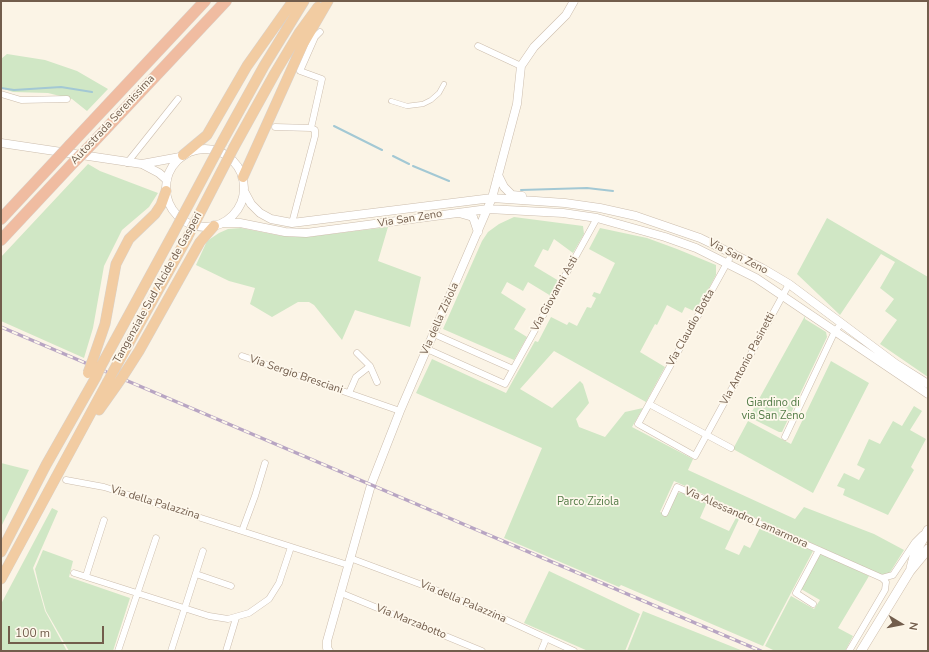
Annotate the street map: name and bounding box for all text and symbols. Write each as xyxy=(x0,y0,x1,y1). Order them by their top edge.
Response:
street label: Autostrada Serenissima xyxy=(68,73,158,167)
street label: Via San Zeno xyxy=(377,207,443,231)
street label: Tangenziale Sud Alcide de Gasperi xyxy=(111,210,205,366)
street label: Via San Zeno xyxy=(706,236,770,278)
street label: Via Giovanni Asti xyxy=(529,254,581,334)
street label: Via della Ziziola xyxy=(418,281,462,357)
street label: Via Claudio Botta xyxy=(664,287,718,369)
street label: Via Antonio Pasinetti xyxy=(718,310,778,408)
street label: Via Sergio Bresciani xyxy=(248,353,344,397)
park label: Giardino di via San Zeno xyxy=(741,396,805,422)
street label: Via della Palazzina xyxy=(109,483,201,523)
street label: Via Alessandro Lamarmora xyxy=(682,485,810,551)
park label: Parco Ziziola xyxy=(557,495,619,509)
street label: Via della Palazzina xyxy=(418,578,508,626)
street label: Via Marzabotto xyxy=(374,602,448,642)
north arrow xyxy=(881,604,921,644)
scale bar xyxy=(10,618,106,644)
text: N xyxy=(905,621,921,632)
text: 100 m xyxy=(15,625,50,641)

